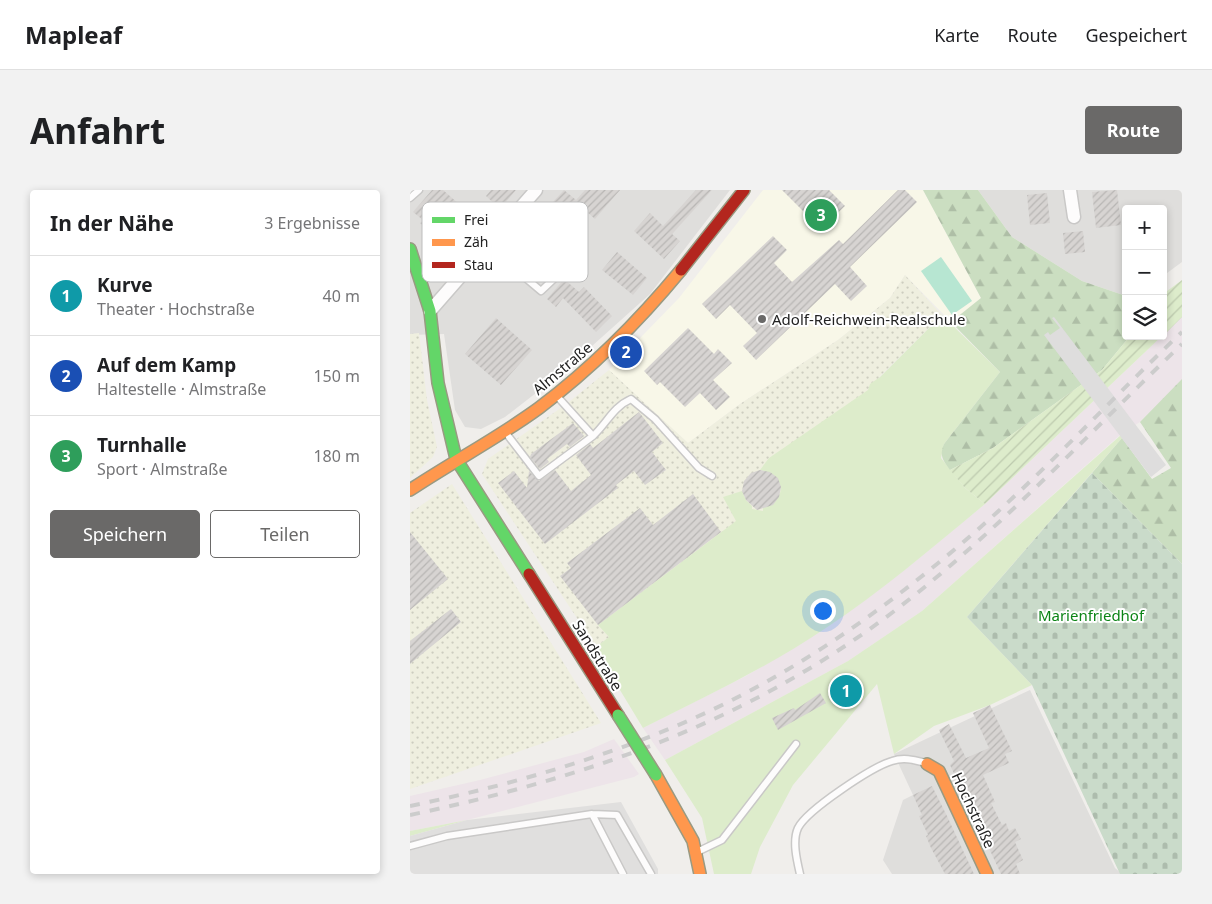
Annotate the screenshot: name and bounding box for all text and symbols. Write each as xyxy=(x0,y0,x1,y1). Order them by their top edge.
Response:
text: Mapleaf xyxy=(25,18,122,51)
text: Karte xyxy=(934,23,980,47)
text: Route xyxy=(1008,23,1057,47)
text: Gespeichert xyxy=(1085,23,1187,47)
button: Route xyxy=(1085,106,1182,154)
text: Anfahrt xyxy=(30,107,165,154)
pin: 3 xyxy=(805,196,837,234)
legend xyxy=(422,202,588,282)
map controls xyxy=(1122,205,1167,340)
button: + xyxy=(1122,205,1167,250)
text: In der Nähe xyxy=(50,209,174,237)
text: Frei xyxy=(464,210,488,229)
text: 3 Ergebnisse xyxy=(264,212,360,234)
text: Zäh xyxy=(464,232,489,251)
button: − xyxy=(1122,250,1167,295)
text: Stau xyxy=(464,255,493,274)
text: Kurve xyxy=(97,272,153,298)
text: 1 xyxy=(61,285,71,307)
text: 40 m xyxy=(323,285,360,307)
button: layers xyxy=(1122,295,1167,340)
text: Theater · Hochstraße xyxy=(97,298,255,320)
place label: Adolf-Reichwein-Realschule xyxy=(772,309,965,329)
marker: Adolf-Reichwein-Realschule xyxy=(756,313,768,325)
pin: 2 xyxy=(610,333,642,371)
street label: Almstraße xyxy=(528,337,596,399)
text: Auf dem Kamp xyxy=(97,352,236,378)
text: 2 xyxy=(61,365,71,387)
text: 150 m xyxy=(313,365,360,387)
text: Haltestelle · Almstraße xyxy=(97,378,266,400)
text: Turnhalle xyxy=(97,432,187,458)
text: 3 xyxy=(61,445,71,467)
text: 180 m xyxy=(313,445,360,467)
text: Sport · Almstraße xyxy=(97,458,227,480)
button: Speichern xyxy=(50,510,200,558)
button: Teilen xyxy=(210,510,360,558)
your location xyxy=(810,598,836,624)
park label: Marienfriedhof xyxy=(1038,605,1145,625)
street label: Sandstraße xyxy=(568,616,628,694)
pin: 1 xyxy=(830,672,862,710)
street label: Hochstraße xyxy=(948,769,1000,851)

